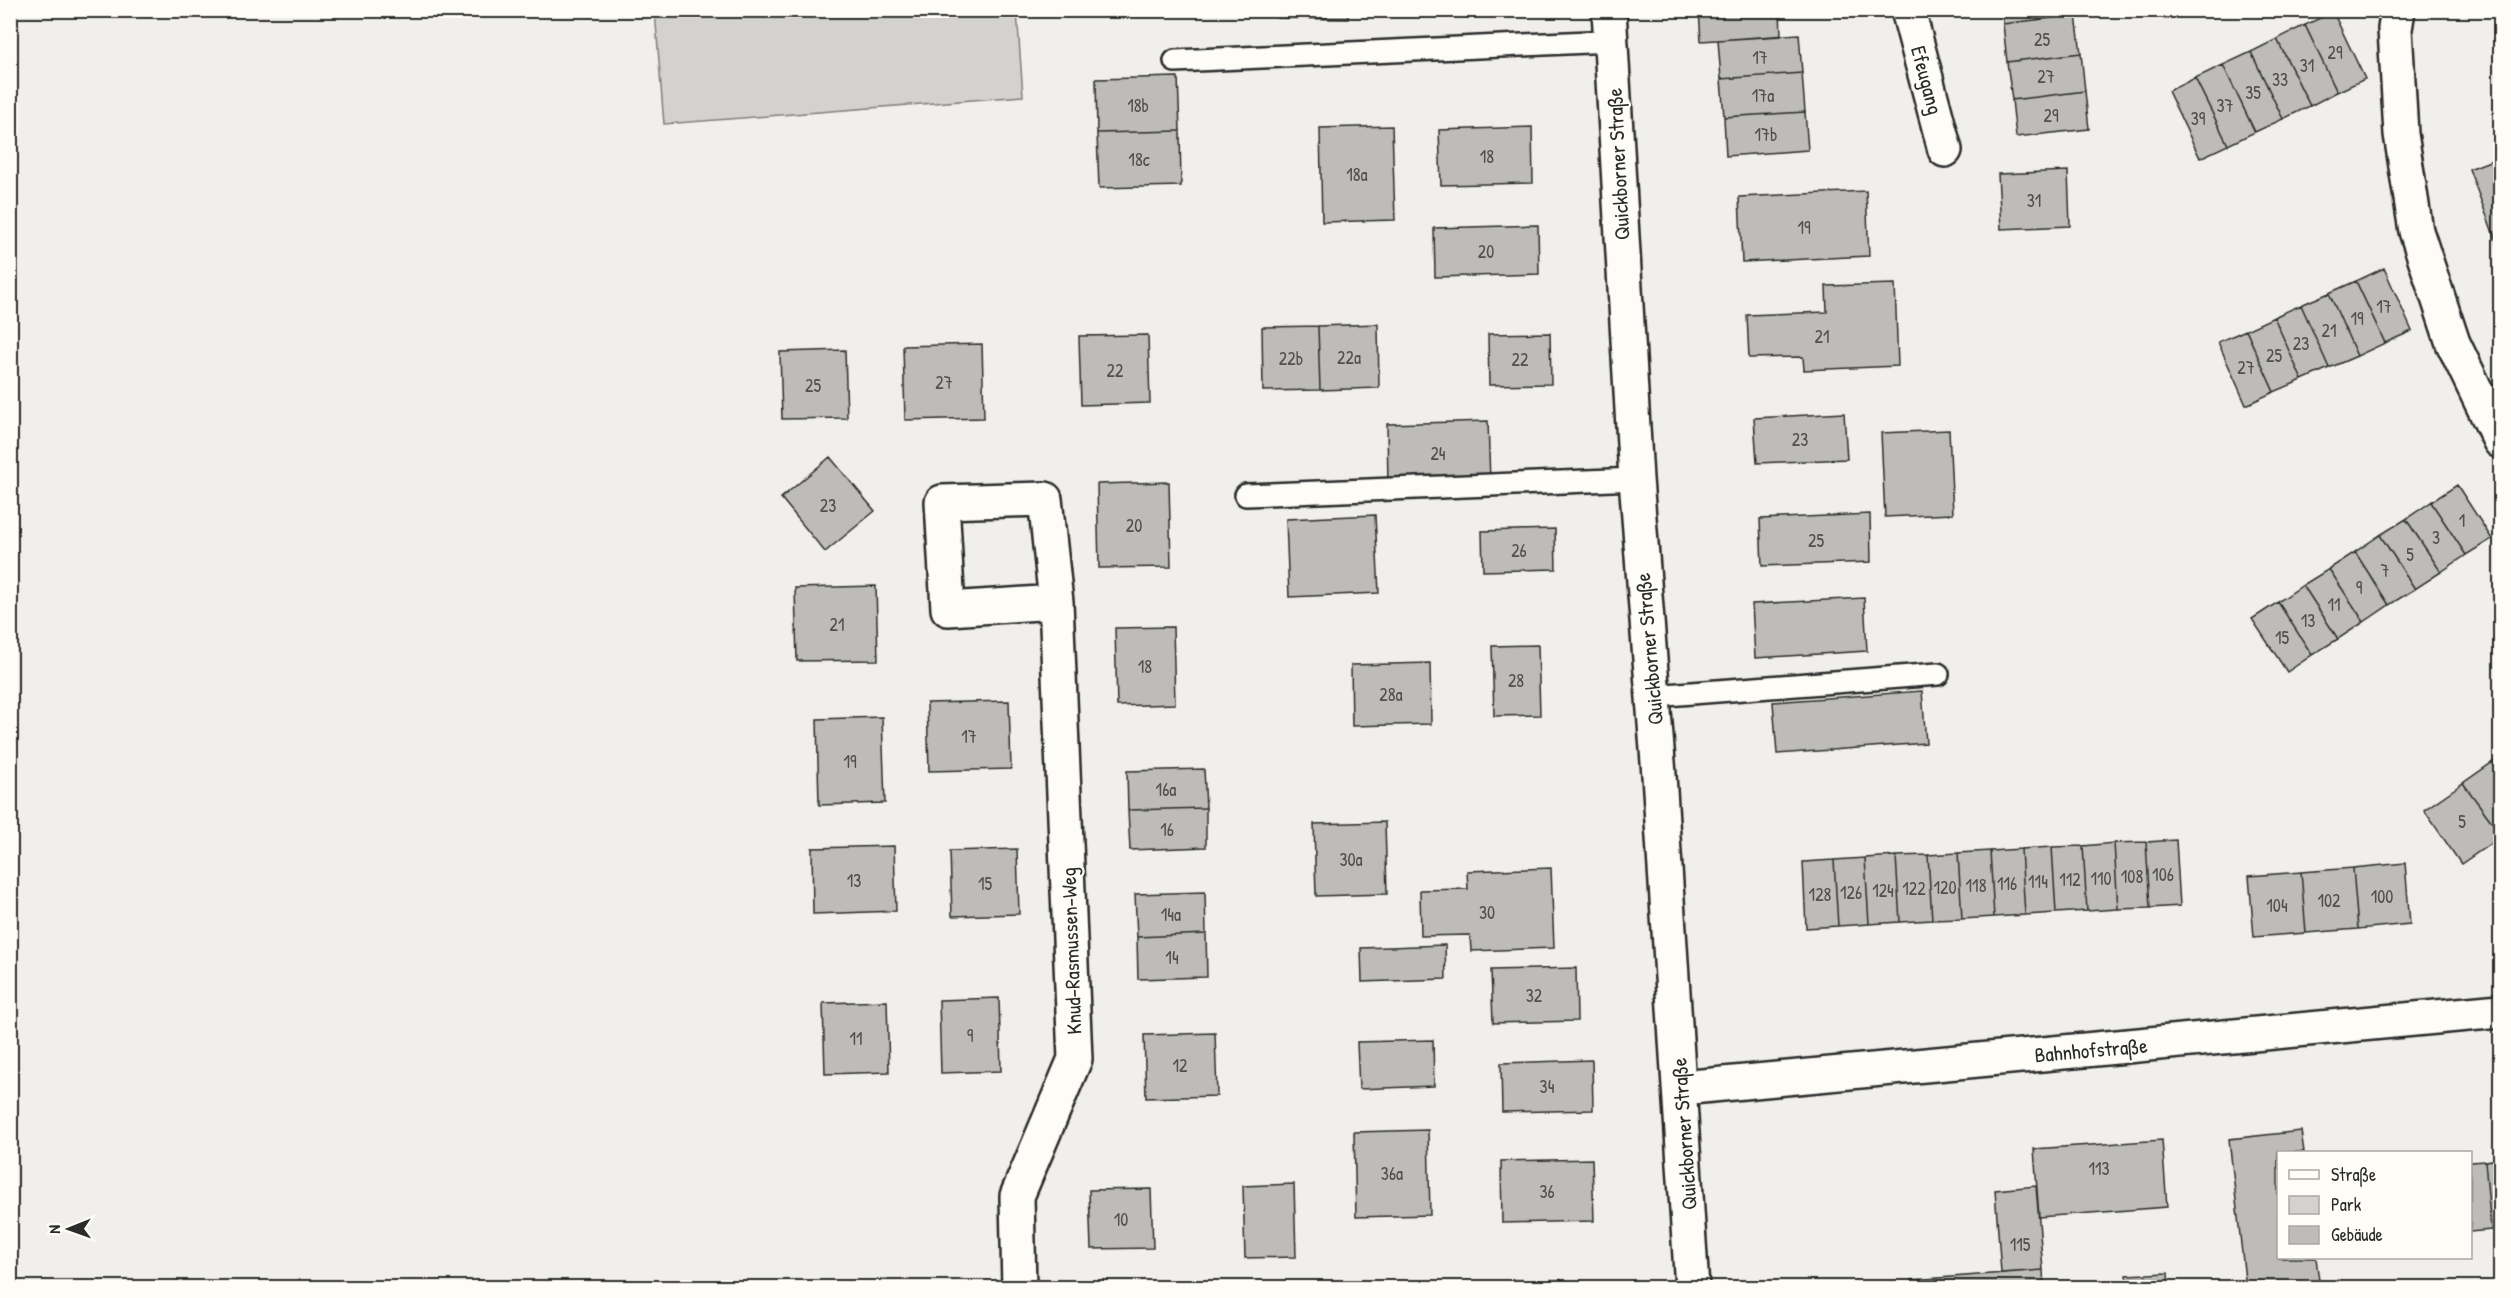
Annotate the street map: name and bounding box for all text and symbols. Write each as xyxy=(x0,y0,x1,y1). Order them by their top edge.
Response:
house number: 25 xyxy=(2034,27,2050,52)
house number: 29 xyxy=(2327,40,2343,65)
street label: Efeugang xyxy=(1904,42,1950,118)
house number: 17 xyxy=(1752,45,1768,70)
house number: 31 xyxy=(2300,53,2314,78)
house number: 27 xyxy=(2037,64,2055,89)
house number: 33 xyxy=(2272,67,2288,92)
house number: 35 xyxy=(2245,80,2261,105)
house number: 17a xyxy=(1752,83,1774,108)
street label: Quickborner Straße xyxy=(1600,87,1636,241)
house number: 18b xyxy=(1127,93,1149,118)
house number: 37 xyxy=(2217,93,2234,118)
house number: 29 xyxy=(2043,103,2059,128)
house number: 39 xyxy=(2191,106,2206,131)
house number: 17b xyxy=(1755,122,1777,147)
house number: 18 xyxy=(1480,144,1494,169)
house number: 18c xyxy=(1128,147,1150,172)
house number: 18a xyxy=(1346,162,1368,187)
house number: 31 xyxy=(2027,188,2041,213)
house number: 19 xyxy=(1797,215,1811,240)
house number: 20 xyxy=(1478,239,1494,264)
house number: 17 xyxy=(2376,294,2392,319)
house number: 19 xyxy=(2350,306,2364,331)
house number: 21 xyxy=(2322,318,2336,343)
house number: 21 xyxy=(1815,324,1829,349)
house number: 23 xyxy=(2293,331,2309,356)
house number: 25 xyxy=(2266,343,2282,368)
house number: 22a xyxy=(1337,345,1361,370)
house number: 22b xyxy=(1279,346,1303,371)
house number: 22 xyxy=(1512,347,1529,372)
house number: 27 xyxy=(2237,355,2255,380)
house number: 22 xyxy=(1107,358,1124,383)
house number: 27 xyxy=(935,370,953,395)
house number: 25 xyxy=(805,373,821,398)
house number: 23 xyxy=(1792,427,1808,452)
house number: 24 xyxy=(1430,441,1446,466)
house number: 23 xyxy=(820,493,836,518)
house number: 1 xyxy=(2459,508,2465,533)
house number: 20 xyxy=(1126,513,1142,538)
house number: 3 xyxy=(2432,525,2440,550)
house number: 25 xyxy=(1808,528,1824,553)
house number: 26 xyxy=(1511,538,1527,563)
house number: 5 xyxy=(2406,542,2414,567)
house number: 7 xyxy=(2381,558,2390,583)
street label: Quickborner Straße xyxy=(1628,572,1670,726)
house number: 9 xyxy=(2356,575,2363,600)
house number: 11 xyxy=(2327,592,2341,617)
house number: 13 xyxy=(2301,608,2315,633)
house number: 21 xyxy=(830,612,844,637)
house number: 15 xyxy=(2275,625,2289,650)
house number: 18 xyxy=(1138,654,1152,679)
house number: 28 xyxy=(1508,668,1524,693)
house number: 28a xyxy=(1379,682,1403,707)
house number: 17 xyxy=(961,724,977,749)
house number: 19 xyxy=(843,749,857,774)
house number: 16a xyxy=(1156,777,1176,802)
house number: 5 xyxy=(2458,809,2466,834)
house number: 16 xyxy=(1160,817,1174,842)
house number: 30a xyxy=(1339,847,1363,872)
house number: 106 xyxy=(2152,862,2174,887)
house number: 108 xyxy=(2121,864,2143,889)
house number: 110 xyxy=(2090,866,2112,891)
street label: Knud-Rasmussen-Weg xyxy=(1054,867,1088,1035)
house number: 112 xyxy=(2059,867,2081,892)
house number: 13 xyxy=(847,868,861,893)
house number: 114 xyxy=(2028,869,2048,894)
house number: 15 xyxy=(978,871,992,896)
house number: 116 xyxy=(1997,871,2017,896)
house number: 118 xyxy=(1966,873,1987,898)
house number: 120 xyxy=(1933,875,1957,900)
house number: 122 xyxy=(1902,876,1926,901)
house number: 124 xyxy=(1872,878,1894,903)
house number: 126 xyxy=(1840,880,1862,905)
house number: 128 xyxy=(1809,882,1832,907)
house number: 100 xyxy=(2371,884,2393,909)
house number: 102 xyxy=(2317,888,2341,913)
house number: 104 xyxy=(2266,893,2288,918)
house number: 30 xyxy=(1479,900,1495,925)
house number: 14a xyxy=(1161,902,1181,927)
house number: 14 xyxy=(1165,945,1179,970)
house number: 32 xyxy=(1526,983,1543,1008)
house number: 9 xyxy=(967,1023,974,1048)
house number: 11 xyxy=(849,1026,863,1051)
street label: Bahnhofstraße xyxy=(2033,1031,2149,1069)
house number: 12 xyxy=(1173,1053,1188,1078)
street label: Quickborner Straße xyxy=(1664,1057,1704,1211)
house number: 34 xyxy=(1540,1074,1555,1099)
legend xyxy=(2277,1151,2472,1259)
house number: 113 xyxy=(2088,1156,2110,1181)
house number: 36a xyxy=(1381,1161,1403,1186)
text: Straße xyxy=(2331,1162,2376,1187)
house number: 36 xyxy=(1539,1179,1555,1204)
text: Park xyxy=(2331,1192,2362,1217)
north arrow xyxy=(39,1199,99,1259)
house number: 10 xyxy=(1114,1207,1128,1232)
text: Gebäude xyxy=(2331,1222,2383,1247)
text: N xyxy=(43,1224,65,1234)
house number: 115 xyxy=(2010,1232,2031,1257)

